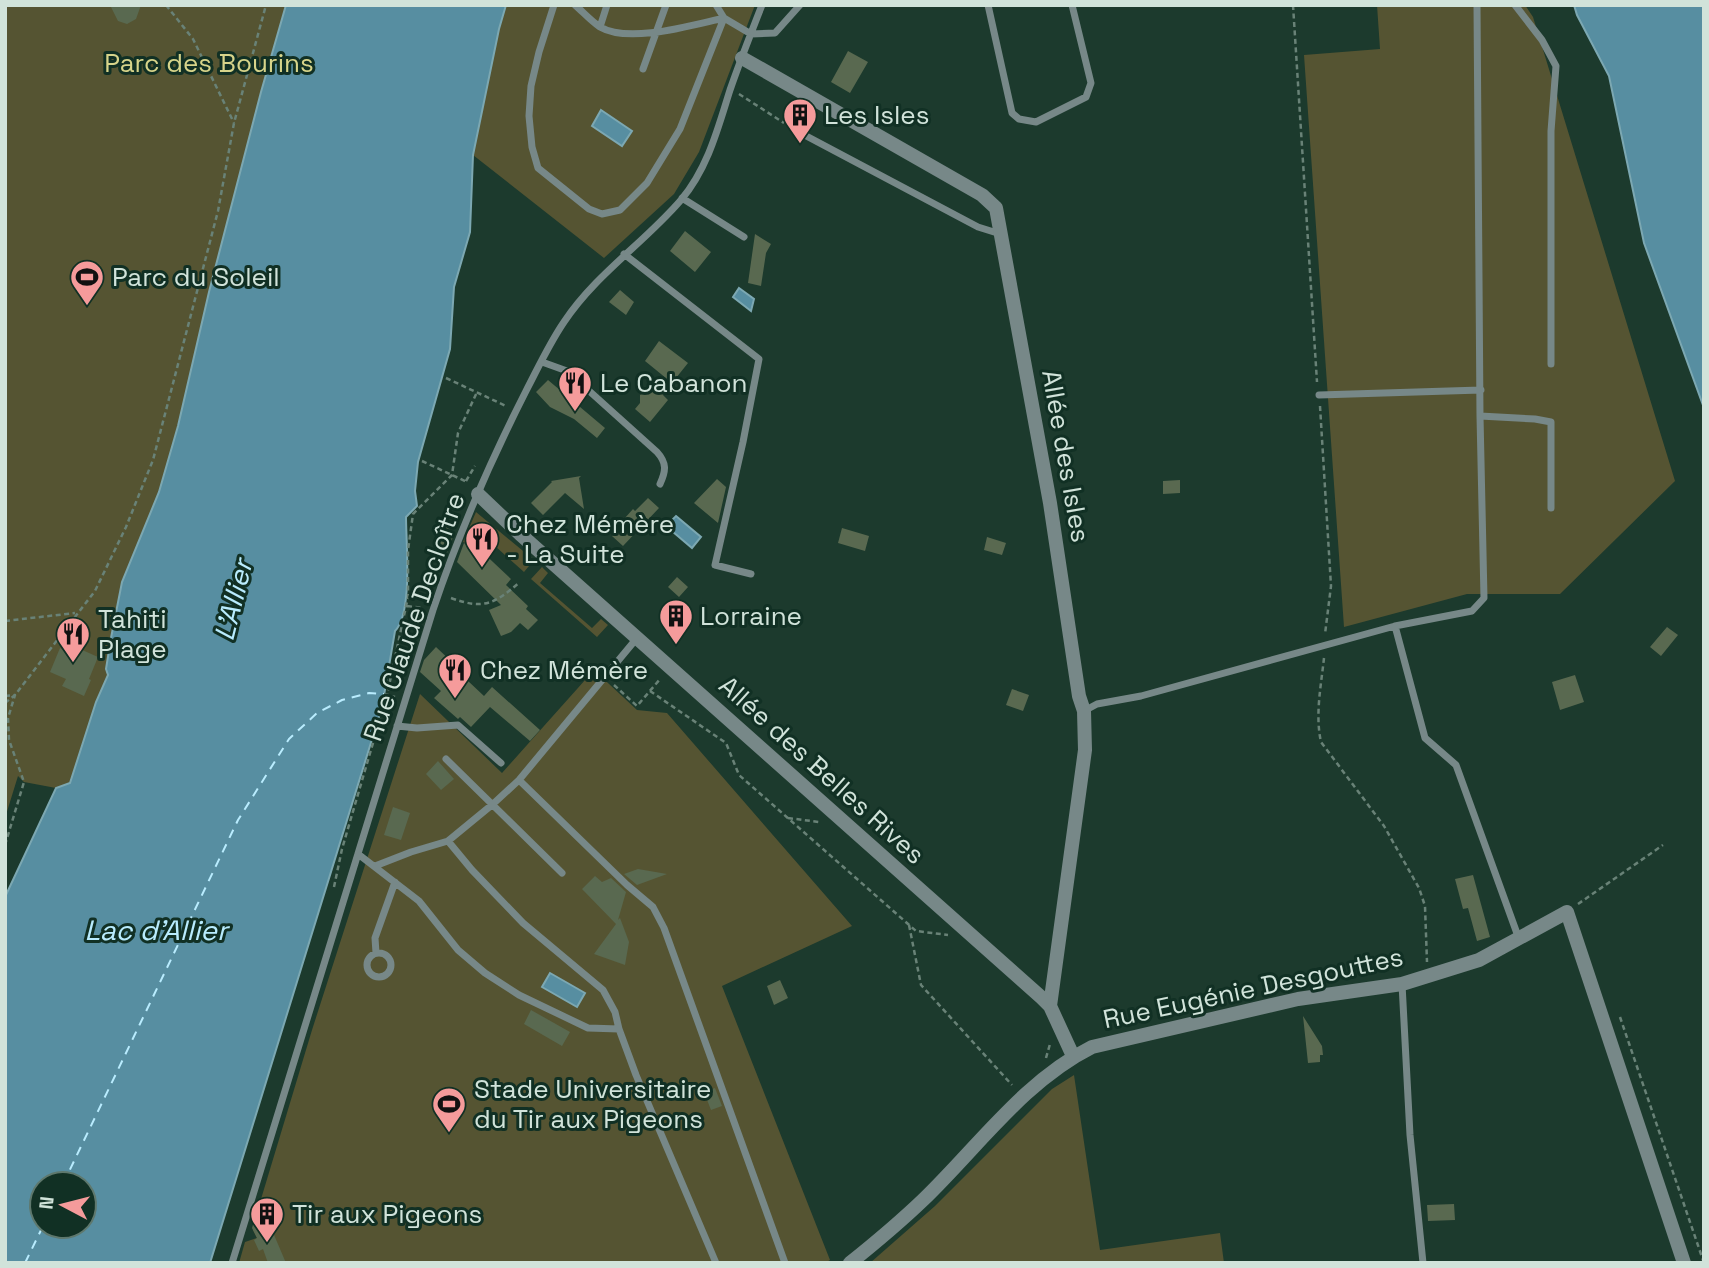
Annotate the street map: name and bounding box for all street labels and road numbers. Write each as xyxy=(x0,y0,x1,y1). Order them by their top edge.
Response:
street label: Allée des Isles xyxy=(1034,367,1098,545)
street label: Rue Claude Decloître xyxy=(356,488,472,746)
street label: Allée des Belles Rives xyxy=(712,669,932,871)
street label: Rue Eugénie Desgouttes xyxy=(1100,940,1406,1036)

